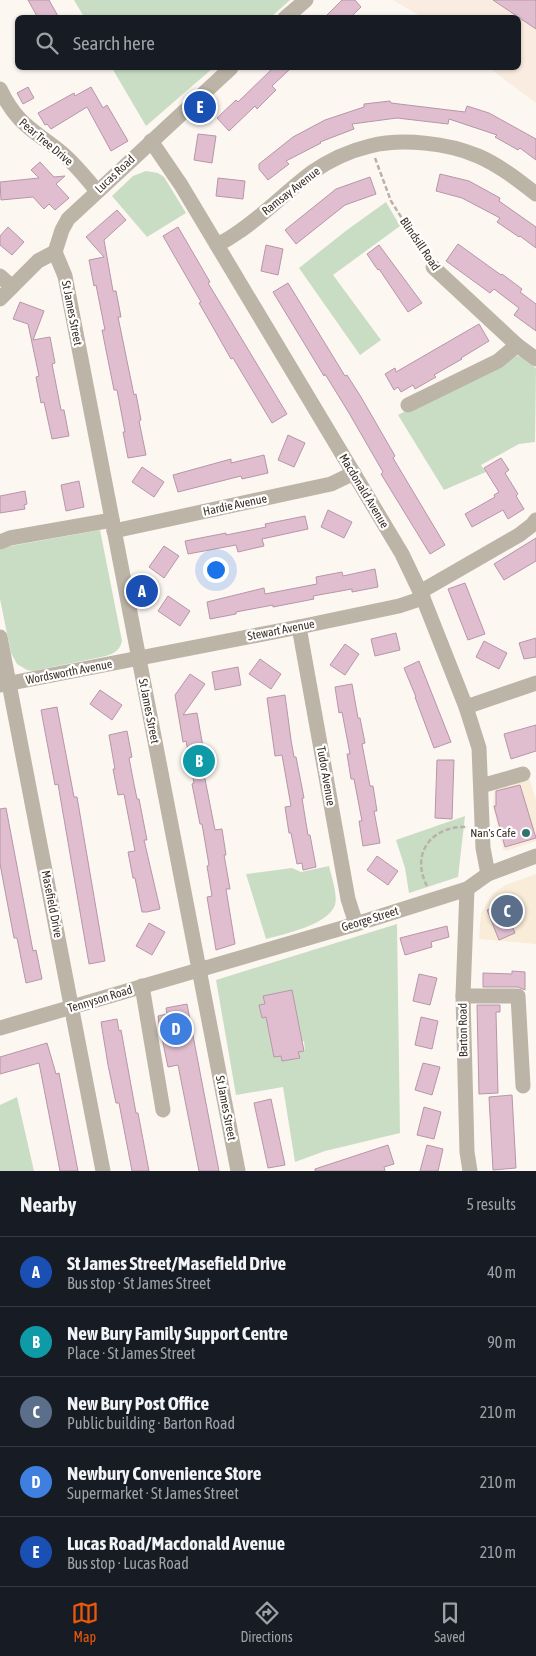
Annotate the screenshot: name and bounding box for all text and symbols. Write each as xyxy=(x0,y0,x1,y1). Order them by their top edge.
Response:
search box xyxy=(15,15,521,70)
icon: search xyxy=(33,29,61,57)
text: Search here xyxy=(73,32,155,54)
pin: E xyxy=(184,88,216,126)
street label: Pear Tree Drive xyxy=(16,115,76,169)
street label: Lucas Road xyxy=(92,152,138,196)
street label: Ramsay Avenue xyxy=(259,164,323,218)
street label: Blindsill Road xyxy=(397,215,443,273)
street label: St James Street xyxy=(59,279,85,347)
street label: Macdonald Avenue xyxy=(336,451,392,531)
street label: Hardie Avenue xyxy=(202,491,268,519)
your location xyxy=(203,557,229,583)
pin: A xyxy=(126,572,158,610)
street label: Stewart Avenue xyxy=(246,617,316,643)
street label: Wordsworth Avenue xyxy=(25,657,113,687)
street label: St James Street xyxy=(136,677,162,745)
pin: B xyxy=(183,742,215,780)
street label: Tudor Avenue xyxy=(314,745,338,807)
place label: Nan's Cafe xyxy=(470,826,516,840)
marker: Nan's Cafe xyxy=(520,827,532,839)
street label: Masefield Drive xyxy=(39,869,65,939)
pin: C xyxy=(491,892,523,930)
street label: George Street xyxy=(340,904,401,934)
street label: Tennyson Road xyxy=(66,983,134,1015)
street label: Barton Road xyxy=(456,1003,470,1057)
pin: D xyxy=(160,1010,192,1048)
street label: St James Street xyxy=(213,1074,239,1142)
text: Nearby xyxy=(20,1192,76,1216)
text: 5 results xyxy=(466,1195,516,1213)
text: St James Street/Masefield Drive xyxy=(67,1252,286,1274)
text: A xyxy=(32,1263,40,1281)
text: 40 m xyxy=(487,1263,516,1281)
text: Bus stop · St James Street xyxy=(67,1274,211,1292)
text: New Bury Family Support Centre xyxy=(67,1322,288,1344)
text: B xyxy=(32,1333,40,1351)
text: 90 m xyxy=(487,1333,516,1351)
text: Place · St James Street xyxy=(67,1344,195,1362)
text: New Bury Post Office xyxy=(67,1392,209,1414)
text: C xyxy=(32,1403,40,1421)
text: 210 m xyxy=(480,1403,516,1421)
text: Public building · Barton Road xyxy=(67,1414,235,1432)
text: Newbury Convenience Store xyxy=(67,1462,261,1484)
text: D xyxy=(32,1473,40,1491)
text: 210 m xyxy=(480,1473,516,1491)
text: Supermarket · St James Street xyxy=(67,1484,239,1502)
text: Lucas Road/Macdonald Avenue xyxy=(67,1532,285,1554)
text: E xyxy=(33,1543,39,1561)
text: 210 m xyxy=(480,1543,516,1561)
text: Bus stop · Lucas Road xyxy=(67,1554,189,1572)
tab: Map xyxy=(71,1599,99,1645)
tab: Directions xyxy=(240,1599,293,1645)
tab: Saved xyxy=(434,1599,465,1645)

